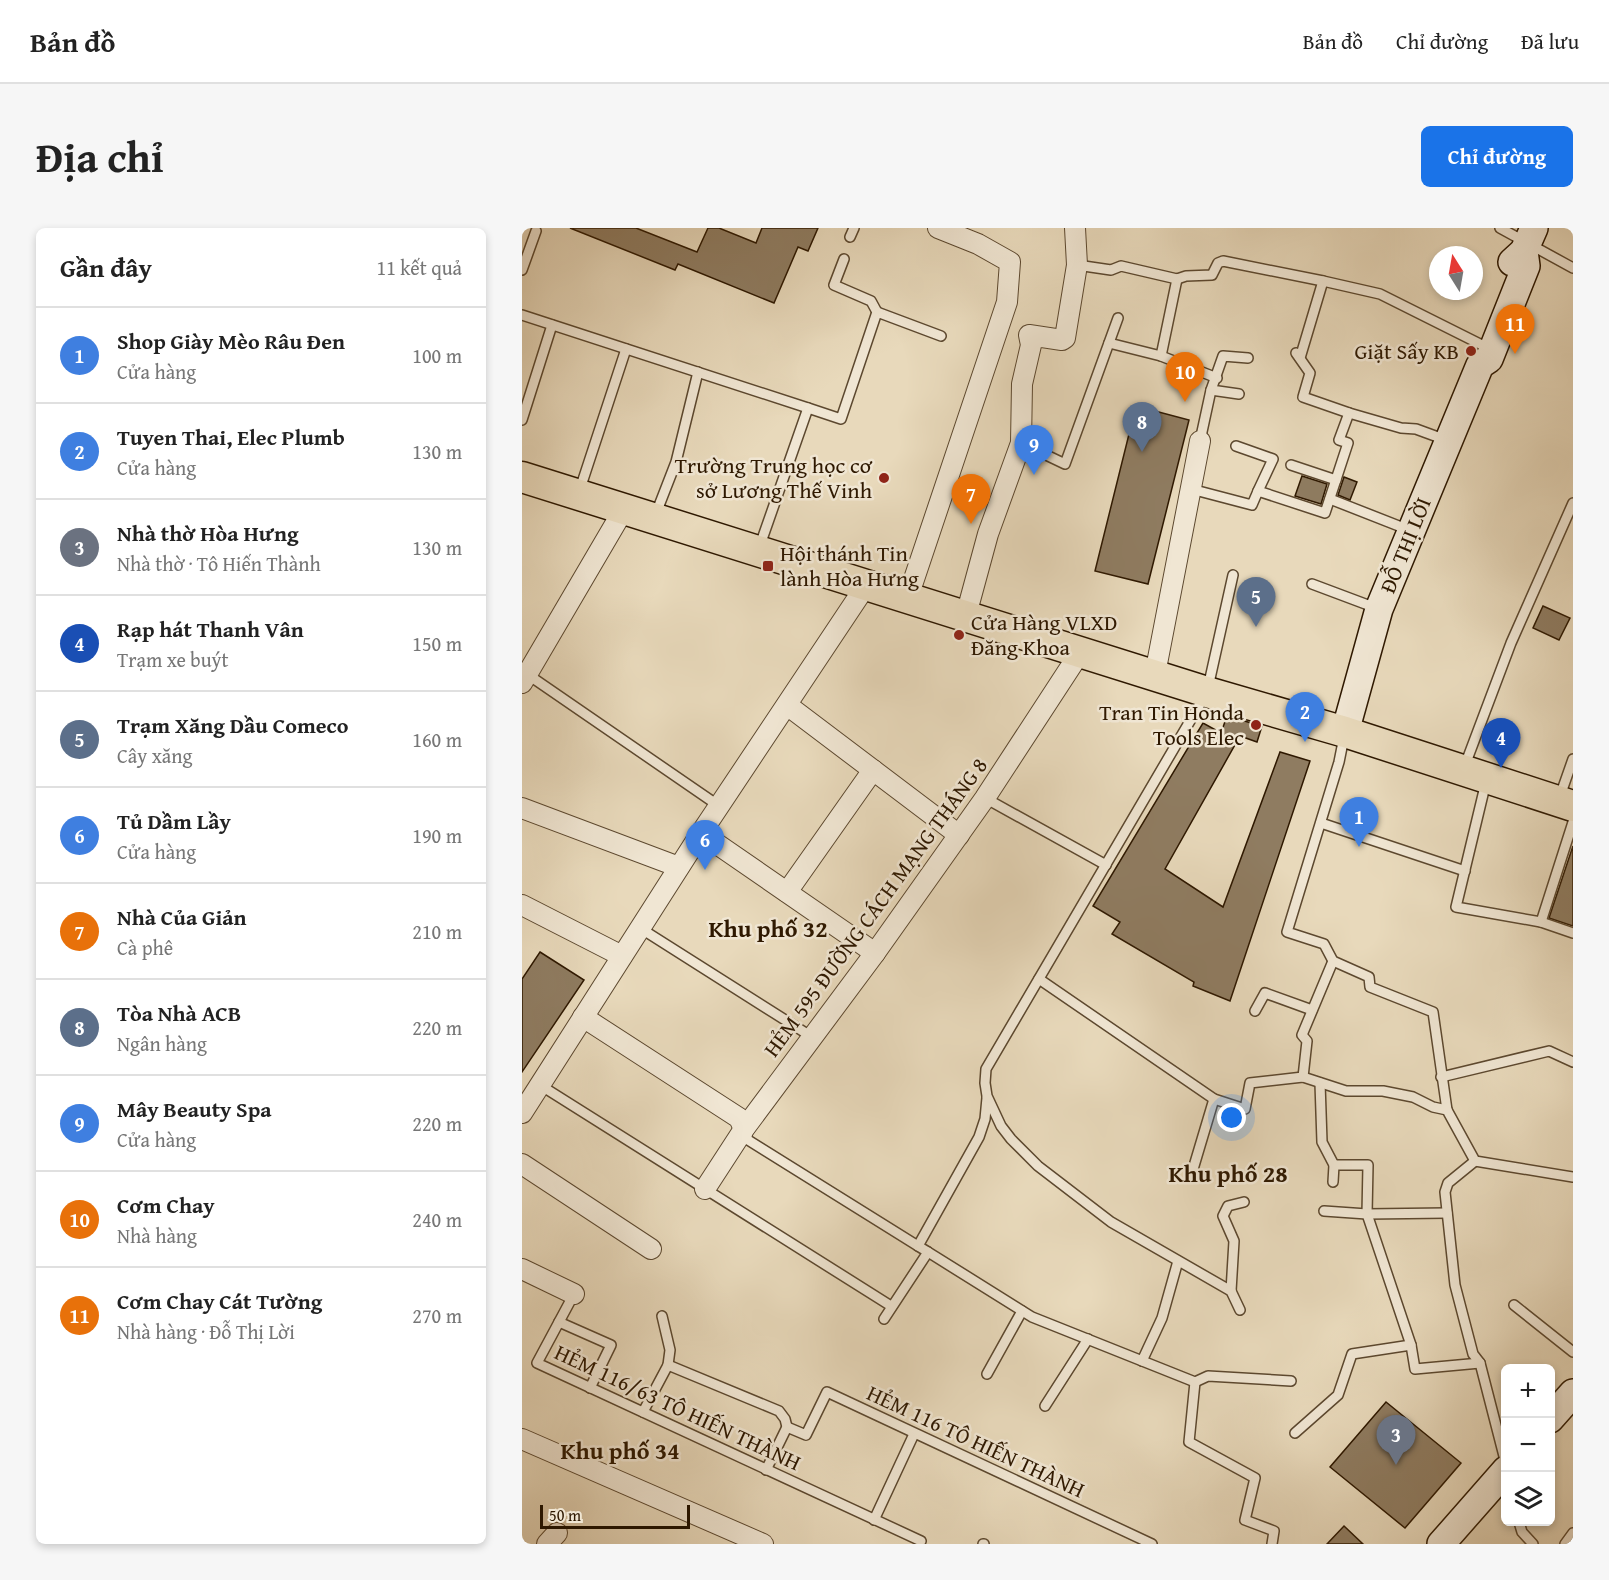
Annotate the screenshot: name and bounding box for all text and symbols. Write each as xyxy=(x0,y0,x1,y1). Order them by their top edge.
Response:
text: Bản đồ xyxy=(30,21,115,62)
text: Bản đồ xyxy=(1303,26,1363,57)
text: Chỉ đường xyxy=(1396,26,1488,57)
text: Đã lưu xyxy=(1521,26,1579,57)
text: Địa chỉ xyxy=(36,126,164,187)
button: Chỉ đường xyxy=(1421,126,1573,187)
north arrow xyxy=(1429,246,1483,300)
text: Gần đây xyxy=(60,248,152,287)
text: 11 kết quả xyxy=(377,253,462,282)
pin: 11 xyxy=(1496,304,1534,354)
text: Shop Giày Mèo Râu Đen xyxy=(117,325,345,357)
place label: Giặt Sấy KB xyxy=(1354,335,1459,367)
text: 1 xyxy=(74,341,85,370)
text: 100 m xyxy=(412,341,462,370)
marker: Giặt Sấy KB xyxy=(1464,344,1478,358)
pin: 10 xyxy=(1166,352,1204,402)
text: Cửa hàng xyxy=(117,357,196,386)
pin: 8 xyxy=(1122,402,1162,452)
text: Tuyen Thai, Elec Plumb xyxy=(117,421,345,453)
pin: 9 xyxy=(1014,426,1054,475)
text: 2 xyxy=(74,437,85,466)
text: 130 m xyxy=(412,437,462,466)
place label: Trường Trung học cơ sở Lương Thế Vinh xyxy=(675,449,873,506)
text: Cửa hàng xyxy=(117,453,196,482)
marker: Trường Trung học cơ sở Lương Thế Vinh xyxy=(877,471,891,485)
pin: 7 xyxy=(952,474,990,524)
street label: ĐỖ THỊ LỜI xyxy=(1371,492,1439,598)
text: Nhà thờ Hòa Hưng xyxy=(117,517,299,549)
text: 3 xyxy=(74,533,85,562)
text: 130 m xyxy=(412,533,462,562)
place label: Hội thánh Tin lành Hòa Hưng xyxy=(780,537,919,594)
text: Nhà thờ · Tô Hiến Thành xyxy=(117,549,321,578)
marker: Hội thánh Tin lành Hòa Hưng xyxy=(761,559,775,573)
pin: 5 xyxy=(1236,578,1276,627)
place label: Cửa Hàng VLXD Đăng Khoa xyxy=(971,606,1117,663)
text: Rạp hát Thanh Vân xyxy=(117,613,304,645)
marker: Cửa Hàng VLXD Đăng Khoa xyxy=(952,628,966,642)
text: 4 xyxy=(74,629,85,658)
text: 150 m xyxy=(412,629,462,658)
text: Trạm xe buýt xyxy=(117,645,229,674)
pin: 2 xyxy=(1286,692,1324,742)
place label: Tran Tin Honda Tools Elec xyxy=(1099,696,1245,753)
text: Trạm Xăng Dầu Comeco xyxy=(117,709,348,741)
marker: Tran Tin Honda Tools Elec xyxy=(1249,718,1263,732)
pin: 4 xyxy=(1482,718,1520,768)
text: 5 xyxy=(74,725,85,754)
text: 160 m xyxy=(412,725,462,754)
text: Cây xăng xyxy=(117,741,193,770)
street label: HẺM 595 ĐƯỜNG CÁCH MẠNG THÁNG 8 xyxy=(755,751,995,1063)
pin: 1 xyxy=(1340,798,1378,847)
text: Tủ Dầm Lầy xyxy=(117,805,231,837)
pin: 6 xyxy=(686,820,724,870)
text: 6 xyxy=(74,821,85,850)
text: 190 m xyxy=(412,821,462,850)
text: Cửa hàng xyxy=(117,837,196,866)
text: Nhà Của Giản xyxy=(117,901,246,933)
district label: Khu phố 32 xyxy=(708,911,828,946)
text: 7 xyxy=(74,917,85,946)
text: 210 m xyxy=(412,917,462,946)
text: Cà phê xyxy=(117,933,173,962)
text: Tòa Nhà ACB xyxy=(117,997,241,1029)
text: 8 xyxy=(74,1013,85,1042)
text: 220 m xyxy=(412,1013,462,1042)
text: Ngân hàng xyxy=(117,1029,207,1058)
text: Mây Beauty Spa xyxy=(117,1093,271,1125)
your location xyxy=(1217,1103,1246,1132)
text: 9 xyxy=(74,1109,85,1138)
text: 220 m xyxy=(412,1109,462,1138)
text: Cửa hàng xyxy=(117,1125,196,1154)
district label: Khu phố 28 xyxy=(1168,1156,1288,1191)
text: Cơm Chay xyxy=(117,1189,214,1221)
text: 10 xyxy=(69,1205,90,1234)
text: 240 m xyxy=(412,1205,462,1234)
text: Nhà hàng xyxy=(117,1221,197,1250)
text: Cơm Chay Cát Tường xyxy=(117,1285,322,1317)
text: 11 xyxy=(69,1301,90,1330)
text: 270 m xyxy=(412,1301,462,1330)
text: Nhà hàng · Đỗ Thị Lời xyxy=(117,1317,295,1346)
street label: HẺM 116/63 TÔ HIẾN THÀNH xyxy=(550,1336,806,1478)
map controls xyxy=(1501,1364,1555,1526)
button: + xyxy=(1501,1364,1555,1418)
street label: HẺM 116 TÔ HIẾN THÀNH xyxy=(862,1376,1090,1506)
pin: 3 xyxy=(1376,1416,1416,1465)
button: − xyxy=(1501,1418,1555,1472)
district label: Khu phố 34 xyxy=(560,1433,680,1468)
button: layers xyxy=(1501,1472,1555,1526)
scale bar xyxy=(540,1502,690,1530)
text: 50 m xyxy=(549,1503,581,1527)

